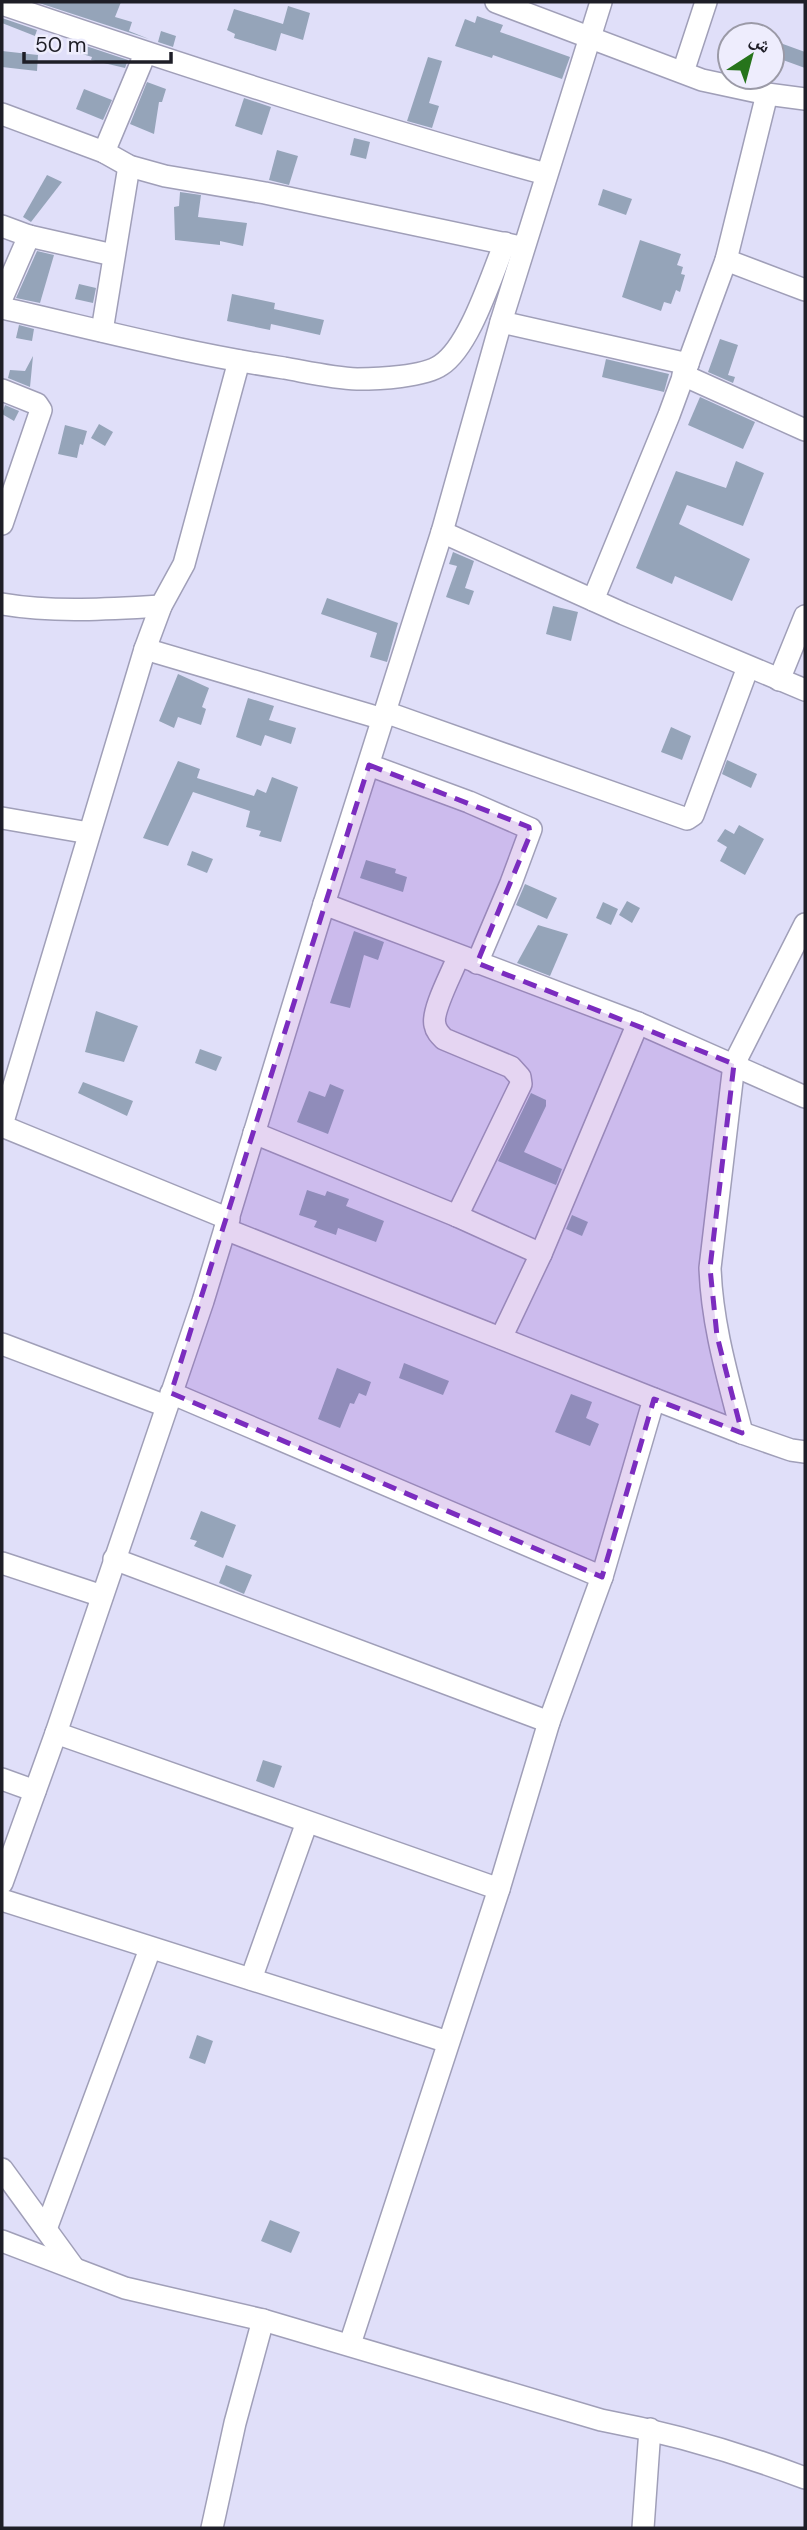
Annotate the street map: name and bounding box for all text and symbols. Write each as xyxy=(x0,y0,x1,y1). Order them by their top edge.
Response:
scale bar xyxy=(24,21,172,65)
north arrow xyxy=(716,21,786,91)
text: ش xyxy=(745,27,776,59)
text: 50 m xyxy=(35,31,86,59)

